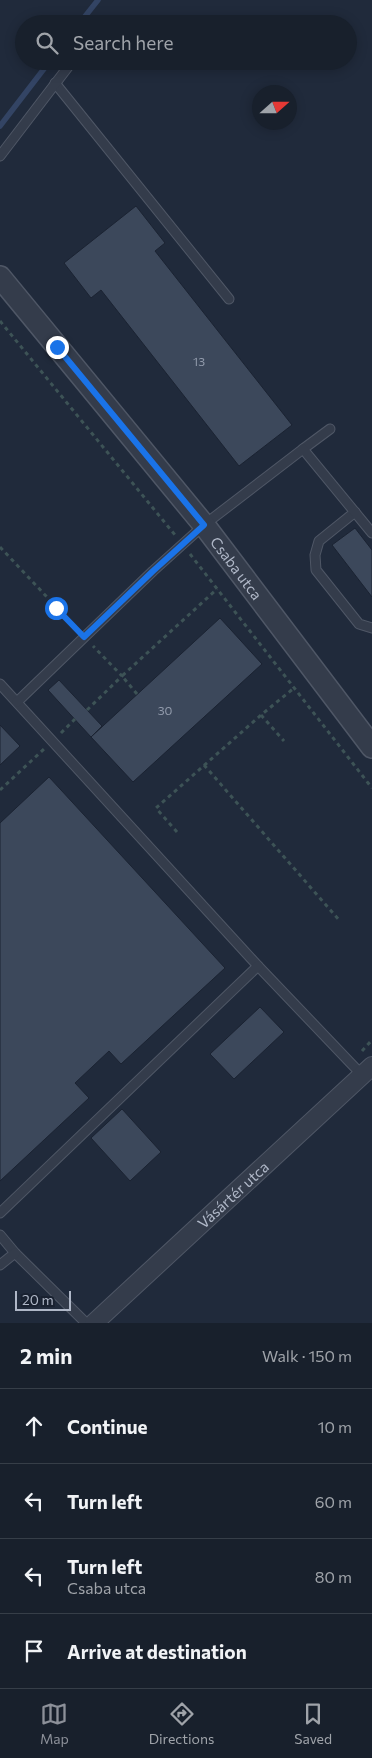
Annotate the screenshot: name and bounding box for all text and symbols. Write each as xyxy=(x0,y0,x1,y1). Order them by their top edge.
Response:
search box xyxy=(15,15,357,70)
icon: search xyxy=(33,29,61,57)
text: Search here xyxy=(73,31,173,54)
north arrow xyxy=(252,85,297,130)
route end xyxy=(46,336,69,359)
house number: 13 xyxy=(193,354,205,368)
street label: Csaba utca xyxy=(207,533,266,603)
route start xyxy=(45,597,68,620)
house number: 30 xyxy=(158,703,173,717)
street label: Vásártér utca xyxy=(193,1157,272,1232)
scale bar xyxy=(15,1288,71,1311)
text: 20 m xyxy=(22,1291,54,1308)
text: 2 min xyxy=(20,1343,72,1368)
text: Walk · 150 m xyxy=(262,1346,352,1365)
icon: ahead xyxy=(20,1412,48,1440)
text: Continue xyxy=(67,1415,147,1438)
text: 10 m xyxy=(318,1417,352,1436)
icon: left xyxy=(20,1487,48,1515)
text: Turn left xyxy=(67,1490,142,1513)
text: 60 m xyxy=(315,1492,352,1511)
text: Turn left xyxy=(67,1555,142,1578)
icon: left xyxy=(20,1562,48,1590)
text: 80 m xyxy=(315,1567,352,1586)
text: Csaba utca xyxy=(67,1578,146,1597)
icon: arrive xyxy=(20,1637,48,1665)
text: Arrive at destination xyxy=(67,1640,247,1663)
tab: Map xyxy=(40,1700,69,1747)
tab: Directions xyxy=(149,1700,214,1747)
tab: Saved xyxy=(294,1700,332,1747)

